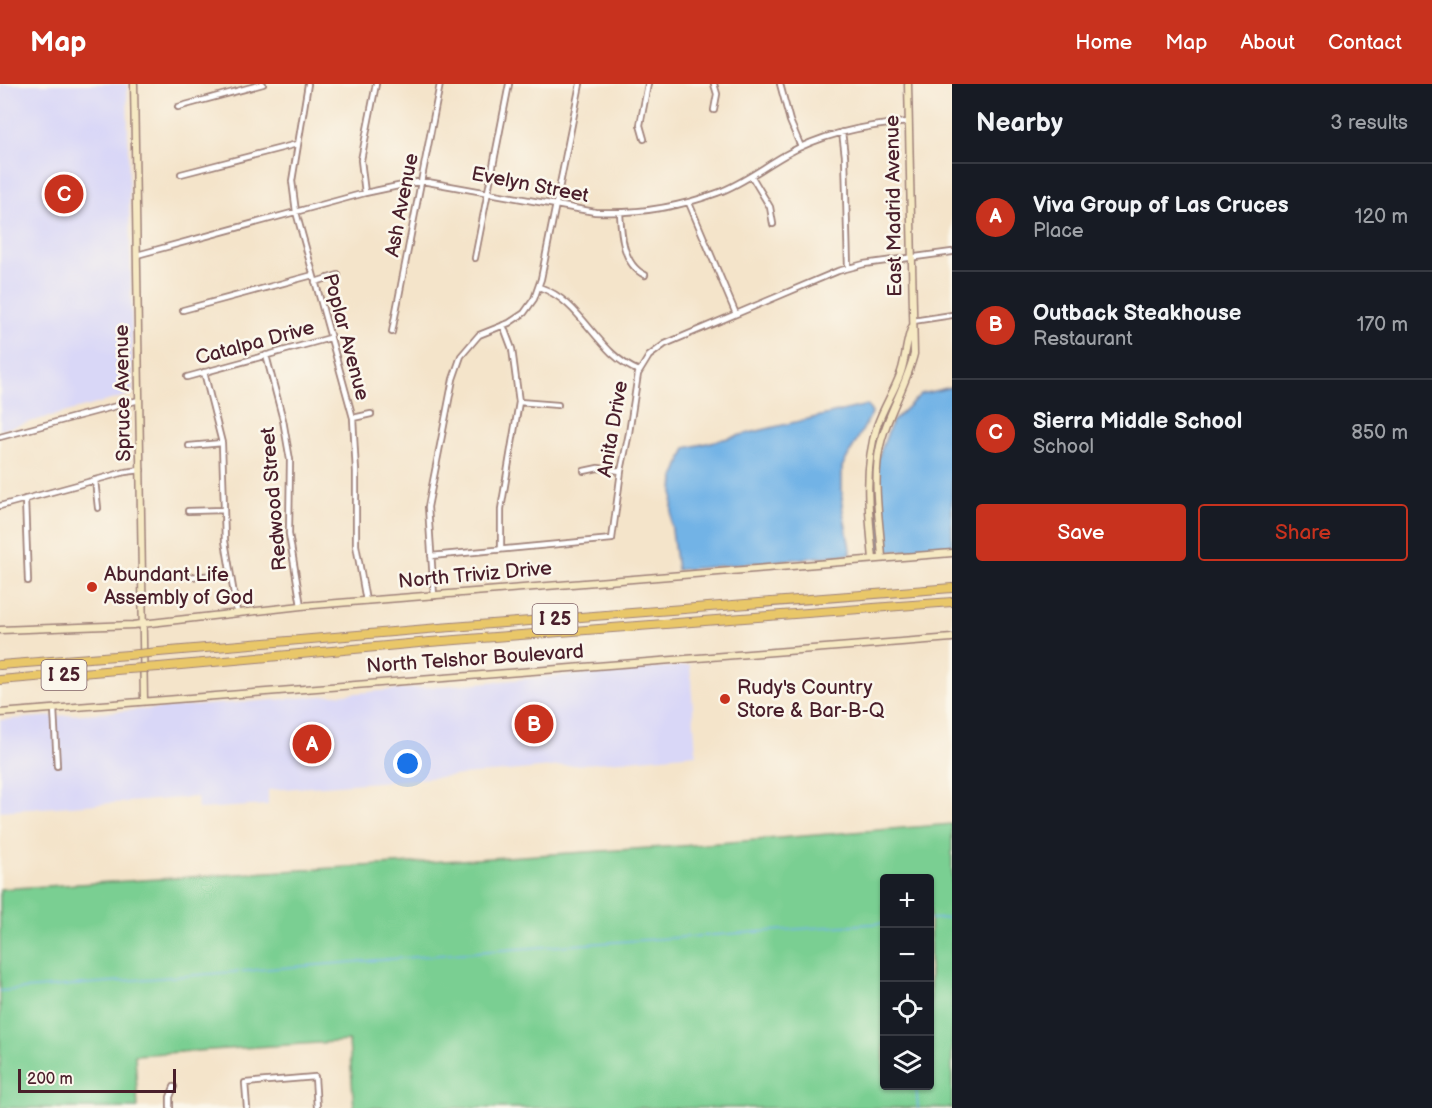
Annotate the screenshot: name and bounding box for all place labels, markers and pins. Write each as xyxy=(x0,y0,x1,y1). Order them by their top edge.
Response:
pin: C xyxy=(44,172,84,216)
place label: Abundant Life Assembly of God xyxy=(104,563,253,610)
marker: Abundant Life Assembly of God xyxy=(85,580,99,594)
place label: Rudy's Country Store & Bar-B-Q xyxy=(737,676,885,723)
marker: Rudy's Country Store & Bar-B-Q xyxy=(718,692,732,706)
pin: B xyxy=(514,702,554,746)
pin: A xyxy=(292,722,332,766)

